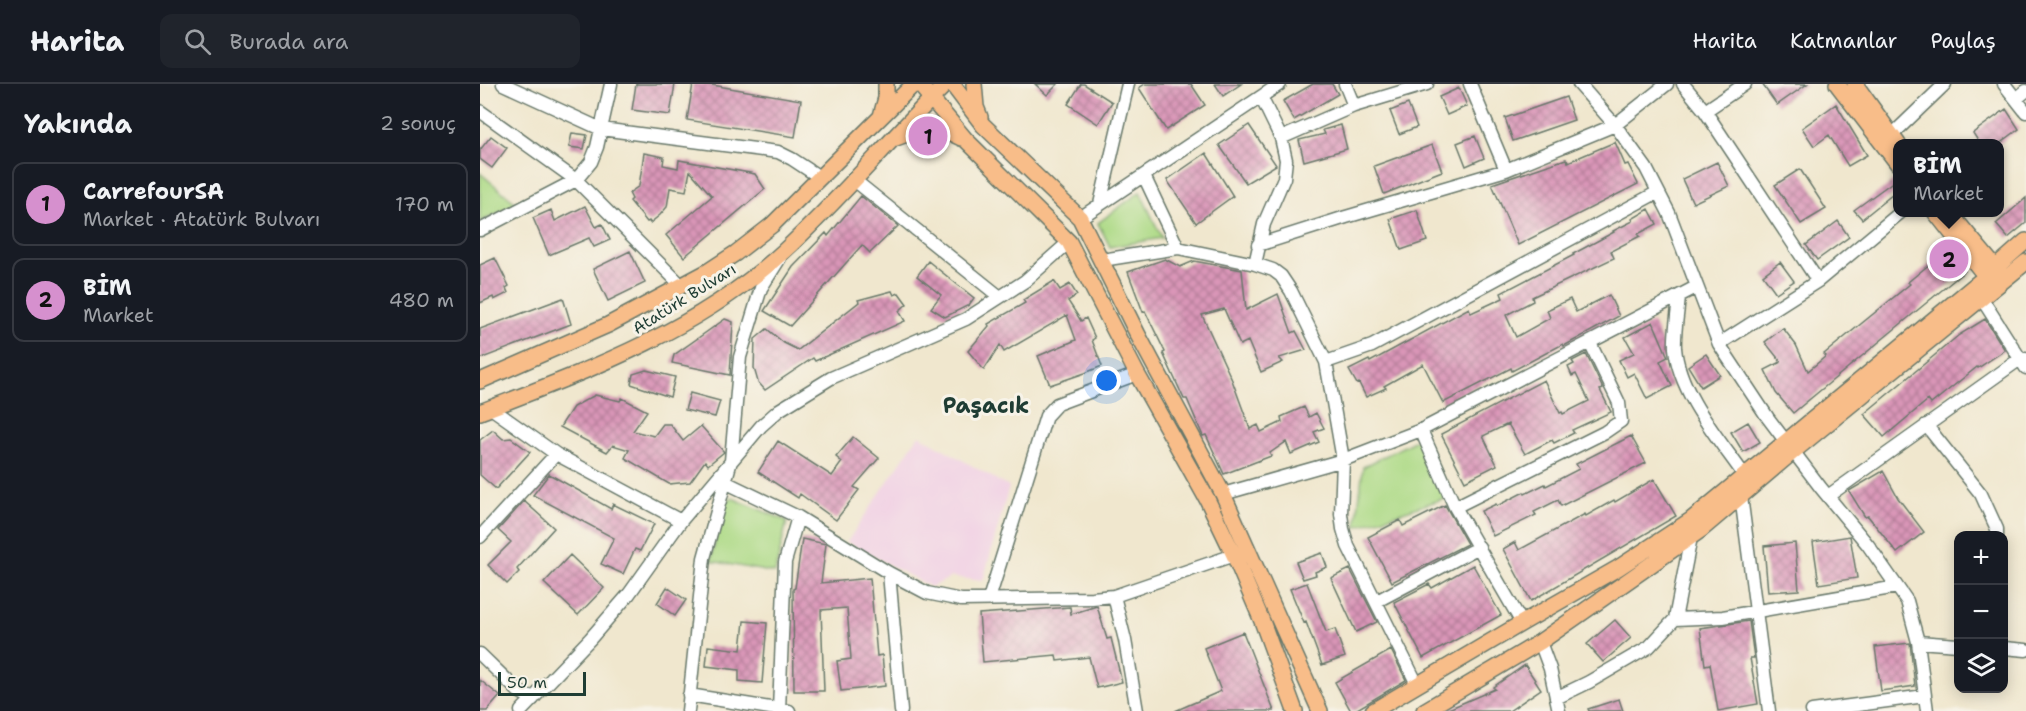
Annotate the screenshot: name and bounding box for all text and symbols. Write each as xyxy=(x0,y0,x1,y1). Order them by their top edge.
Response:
search box xyxy=(160,14,580,68)
text: Harita xyxy=(30,22,124,60)
icon: search xyxy=(181,25,214,58)
text: Burada ara xyxy=(229,27,348,56)
text: Harita xyxy=(1692,27,1757,55)
text: Katmanlar xyxy=(1790,27,1897,55)
text: Paylaş xyxy=(1930,27,1996,55)
text: Yakında xyxy=(24,106,132,141)
text: 2 sonuç xyxy=(380,110,456,136)
pin: 1 xyxy=(908,113,948,158)
popup xyxy=(1893,139,2004,217)
text: BİM xyxy=(1913,151,1962,180)
text: CarrefourSA xyxy=(83,177,224,206)
text: Market xyxy=(1913,180,1984,206)
text: 1 xyxy=(41,191,50,217)
text: 170 m xyxy=(395,191,454,217)
text: Market · Atatürk Bulvarı xyxy=(83,206,321,232)
pin: 2 xyxy=(1930,236,1968,282)
street label: Atatürk Bulvarı xyxy=(629,258,740,339)
text: BİM xyxy=(83,273,132,302)
text: 2 xyxy=(39,287,53,313)
text: 480 m xyxy=(389,287,454,313)
text: Market xyxy=(83,302,154,328)
your location xyxy=(1092,366,1121,395)
district label: Paşacık xyxy=(943,391,1029,420)
map controls xyxy=(1954,531,2008,693)
button: + xyxy=(1954,531,2008,585)
button: − xyxy=(1954,585,2008,639)
button: layers xyxy=(1954,639,2008,693)
scale bar xyxy=(498,669,586,696)
text: 50 m xyxy=(507,672,547,693)

